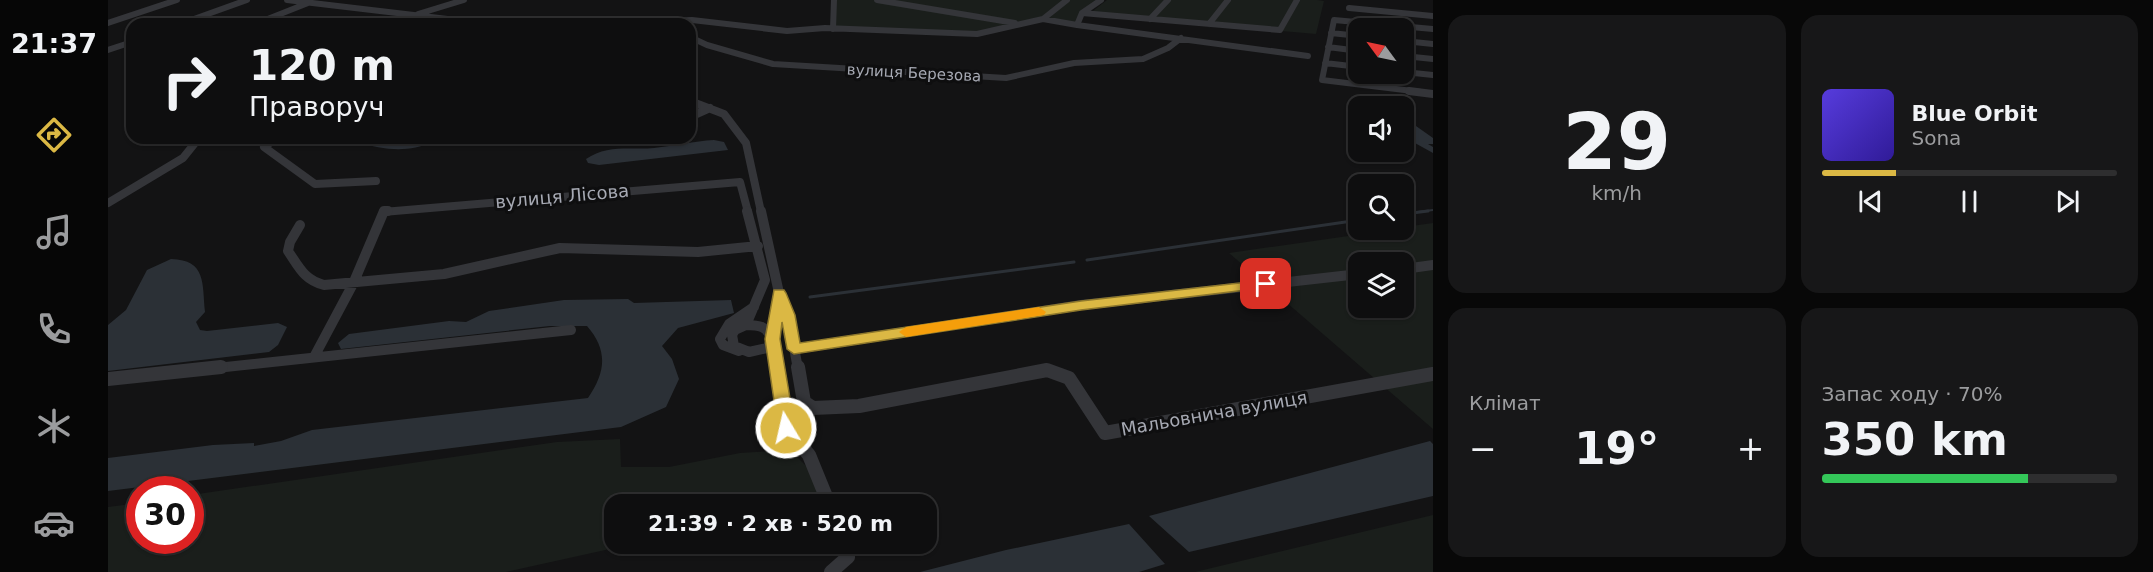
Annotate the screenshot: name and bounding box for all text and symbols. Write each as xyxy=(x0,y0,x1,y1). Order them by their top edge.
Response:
north arrow xyxy=(1348,18,1414,84)
map controls xyxy=(1348,18,1414,318)
text: 21:37 xyxy=(11,28,97,59)
text: 120 m xyxy=(249,41,395,90)
icon: right xyxy=(150,42,228,120)
street label: вулиця Березова xyxy=(846,60,982,86)
text: Праворуч xyxy=(249,91,385,122)
button: sound xyxy=(1348,96,1414,162)
text: 29 xyxy=(1562,97,1671,187)
text: Blue Orbit xyxy=(1912,101,2037,126)
icon: directions xyxy=(33,114,75,156)
text: Sona xyxy=(1912,126,1961,150)
button: search xyxy=(1348,174,1414,240)
street label: вулиця Лісова xyxy=(494,180,630,212)
text: km/h xyxy=(1592,181,1642,205)
icon: previous xyxy=(1854,185,1887,218)
icon: pause xyxy=(1953,185,1986,218)
icon: next xyxy=(2051,185,2084,218)
icon: music xyxy=(33,211,75,253)
button: layers xyxy=(1348,252,1414,318)
pin xyxy=(1240,258,1291,309)
icon: arrive xyxy=(1249,267,1282,300)
icon: phone xyxy=(33,308,75,350)
text: Запас ходу · 70% xyxy=(1822,382,2003,406)
street label: Мальовнича вулиця xyxy=(1119,386,1309,440)
text: Клімат xyxy=(1469,391,1541,415)
position arrow xyxy=(754,396,818,460)
icon: climate xyxy=(33,405,75,447)
text: 350 km xyxy=(1822,413,2008,466)
text: 19° xyxy=(1574,422,1659,475)
text: − xyxy=(1469,429,1497,468)
text: + xyxy=(1737,429,1765,468)
speed limit sign: 30 xyxy=(126,476,204,554)
icon: car xyxy=(33,502,75,544)
text: 21:39 · 2 хв · 520 m xyxy=(648,511,893,536)

